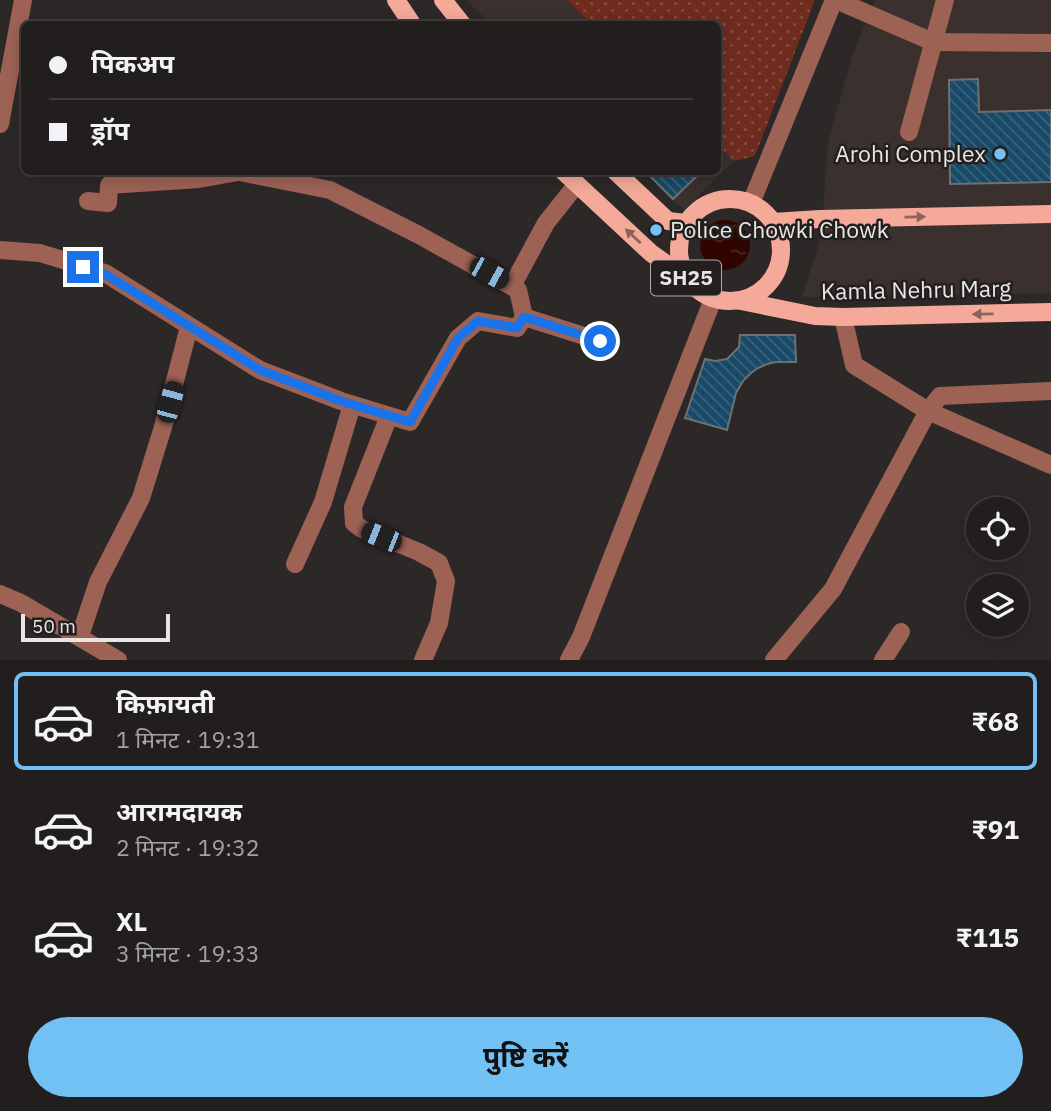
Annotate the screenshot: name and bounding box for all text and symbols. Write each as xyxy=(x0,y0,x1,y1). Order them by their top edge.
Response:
text: पिकअप xyxy=(91,46,174,80)
text: ड्रॉप xyxy=(91,113,129,147)
place label: Arohi Complex xyxy=(835,138,986,168)
marker: Arohi Complex xyxy=(992,146,1008,162)
one-way arrow xyxy=(904,211,926,223)
place label: Police Chowki Chowk xyxy=(670,214,889,244)
marker: Police Chowki Chowk xyxy=(648,222,664,238)
one-way arrow xyxy=(624,227,641,244)
route end xyxy=(67,251,99,283)
car xyxy=(466,254,513,292)
road number: SH25 xyxy=(651,260,721,296)
street label: Kamla Nehru Marg xyxy=(821,272,1011,306)
one-way arrow xyxy=(972,308,994,320)
route start xyxy=(584,325,616,357)
car xyxy=(155,379,186,425)
map controls xyxy=(966,497,1029,637)
button: locate xyxy=(966,497,1029,560)
car xyxy=(358,519,405,555)
button: layers xyxy=(966,574,1029,637)
scale bar xyxy=(21,610,170,642)
text: 50 m xyxy=(32,614,76,638)
text: किफ़ायती xyxy=(116,686,215,720)
icon: car xyxy=(32,690,95,753)
text: ₹68 xyxy=(971,704,1019,738)
text: 1 मिनट · 19:31 xyxy=(116,724,260,754)
text: आरामदायक xyxy=(116,794,242,828)
icon: car xyxy=(32,798,95,861)
text: ₹91 xyxy=(971,812,1019,846)
text: 2 मिनट · 19:32 xyxy=(116,832,260,862)
text: XL xyxy=(116,904,147,938)
icon: car xyxy=(32,906,95,969)
text: ₹115 xyxy=(956,920,1019,954)
text: 3 मिनट · 19:33 xyxy=(116,938,260,968)
button: पुष्टि करें xyxy=(28,1017,1023,1097)

